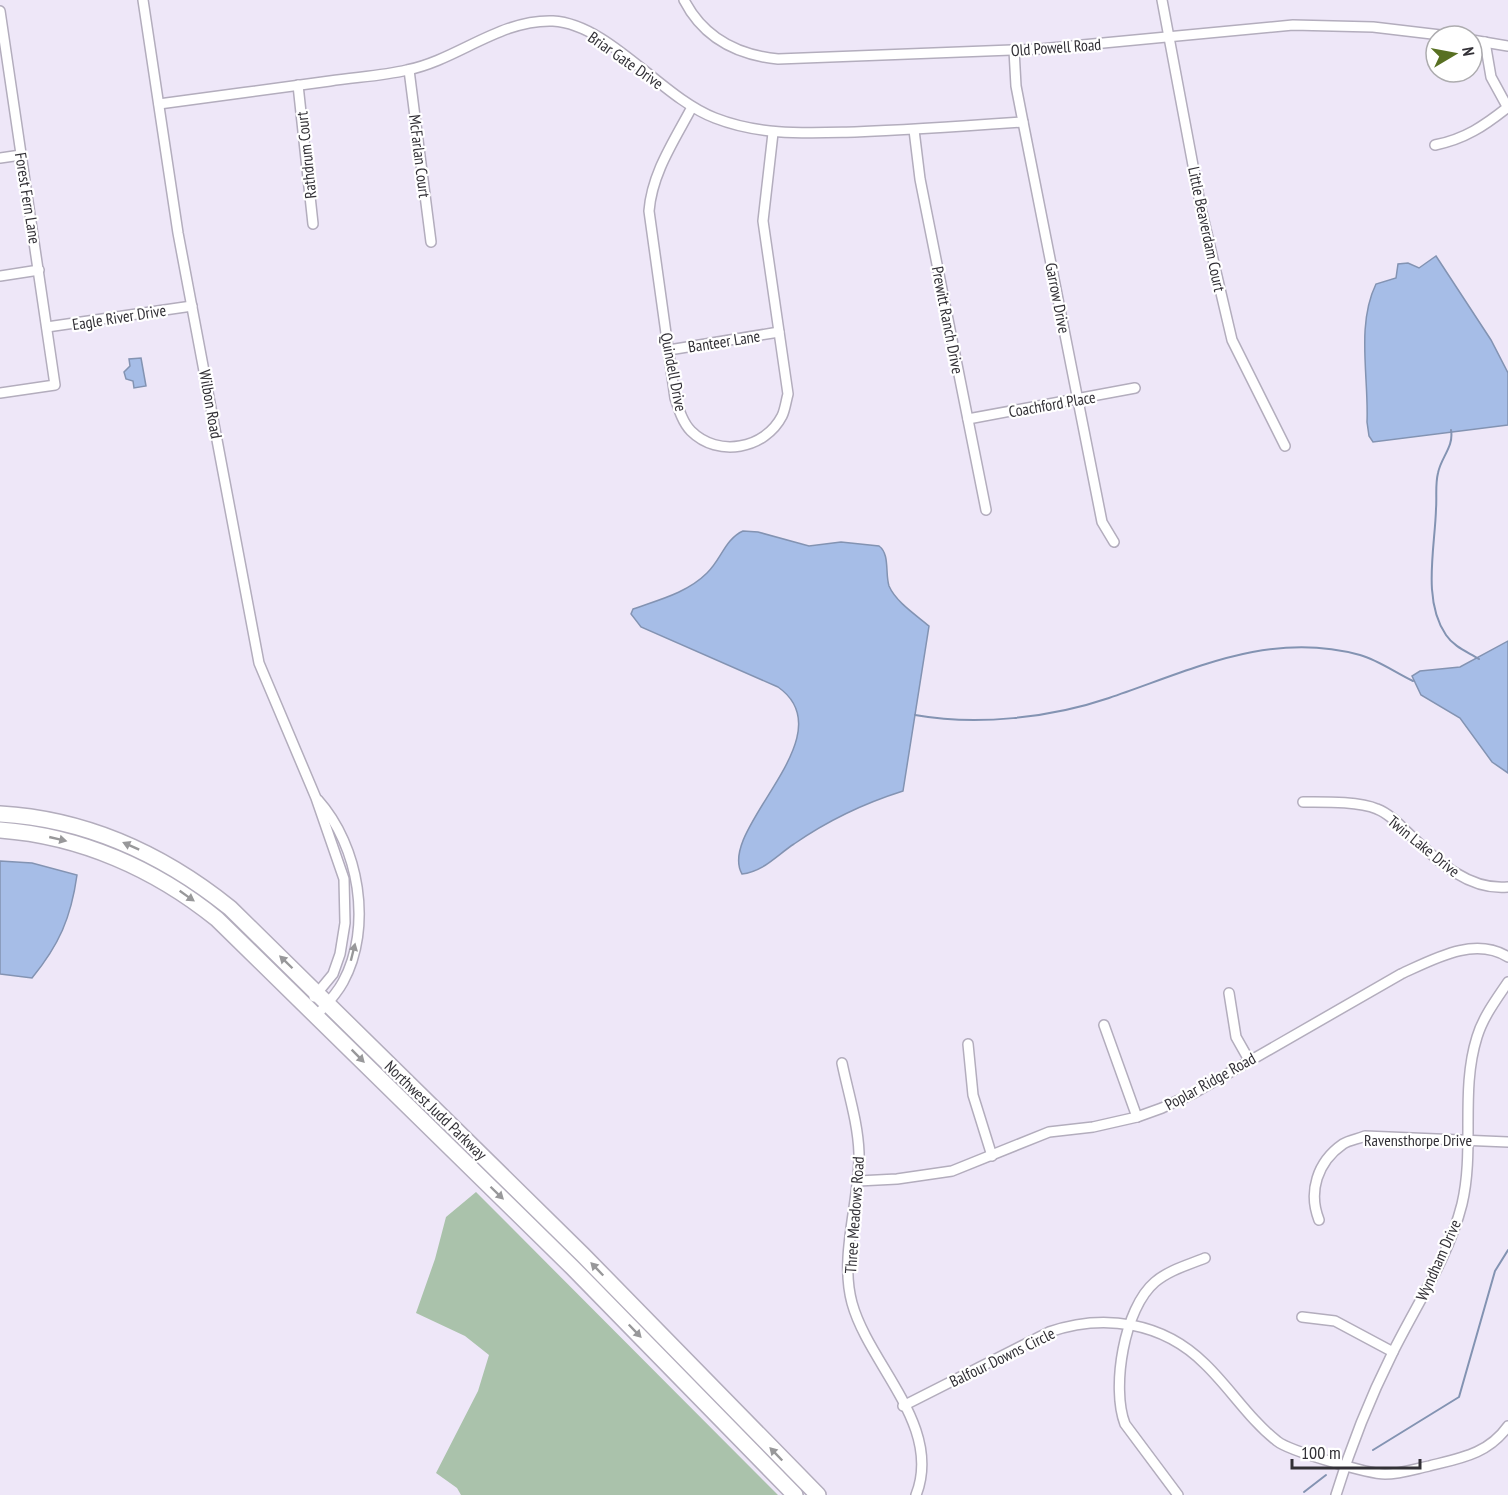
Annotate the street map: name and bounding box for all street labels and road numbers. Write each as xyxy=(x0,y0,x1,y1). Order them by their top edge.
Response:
street label: Briar Gate Drive xyxy=(585,27,667,93)
street label: Old Powell Road xyxy=(1010,34,1102,60)
street label: Rathdrum Court xyxy=(291,110,321,200)
street label: McFarlan Court xyxy=(405,113,435,199)
street label: Forest Fern Lane xyxy=(11,151,45,245)
street label: Little Beaverdam Court xyxy=(1184,165,1230,294)
street label: Garrow Drive xyxy=(1041,261,1075,335)
street label: Prewitt Ranch Drive xyxy=(928,265,968,375)
street label: Eagle River Drive xyxy=(71,300,167,334)
street label: Banteer Lane xyxy=(687,325,761,357)
street label: Quindell Drive xyxy=(657,331,691,413)
street label: Wilbon Road xyxy=(195,368,227,440)
street label: Coachford Place xyxy=(1007,387,1097,421)
street label: Twin Lake Drive xyxy=(1384,811,1464,881)
street label: Poplar Ridge Road xyxy=(1161,1048,1259,1114)
street label: Northwest Judd Parkway xyxy=(381,1056,491,1164)
street label: Ravensthorpe Drive xyxy=(1364,1130,1472,1150)
street label: Three Meadows Road xyxy=(840,1156,868,1274)
street label: Wyndham Drive xyxy=(1411,1216,1465,1304)
street label: Balfour Downs Circle xyxy=(946,1323,1058,1391)

